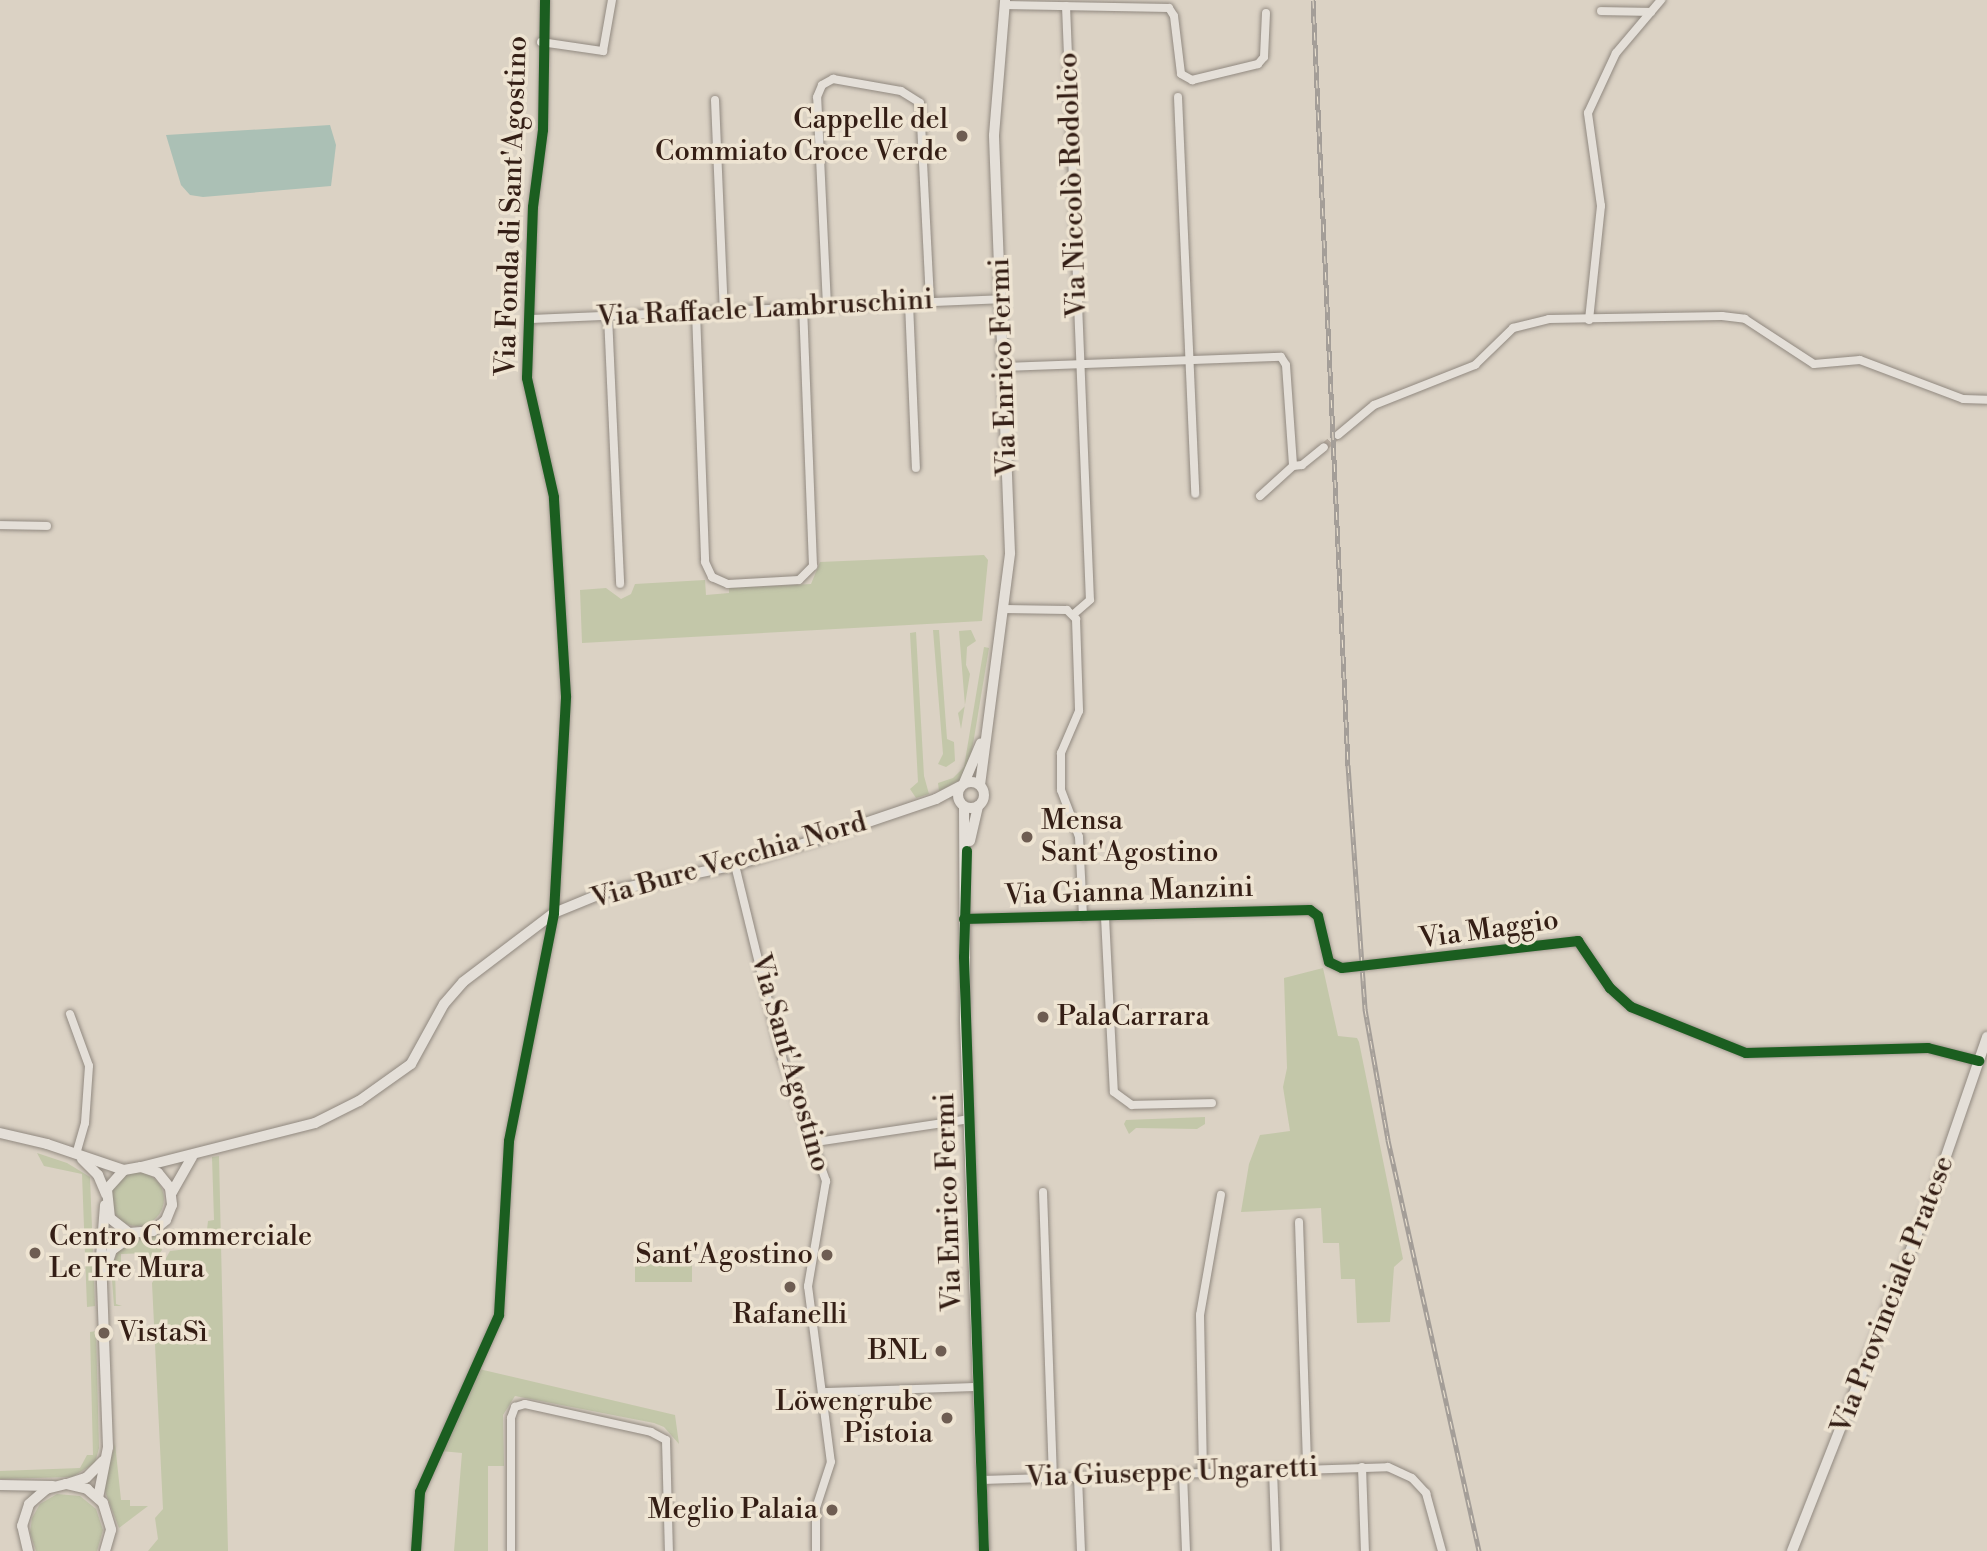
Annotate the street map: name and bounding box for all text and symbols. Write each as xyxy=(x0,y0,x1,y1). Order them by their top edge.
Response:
street label: Via Fonda di Sant'Agostino xyxy=(489,35,535,377)
street label: Via Niccolò Rodolico xyxy=(1052,52,1094,318)
place label: Cappelle del Commiato Croce Verde xyxy=(655,103,948,169)
marker: Cappelle del Commiato Croce Verde xyxy=(954,128,970,144)
street label: Via Enrico Fermi xyxy=(983,257,1025,477)
street label: Via Raffaele Lambruschini xyxy=(596,283,934,335)
place label: Mensa Sant'Agostino xyxy=(1041,804,1218,870)
street label: Via Bure Vecchia Nord xyxy=(588,806,870,916)
marker: Mensa Sant'Agostino xyxy=(1019,829,1035,845)
street label: Via Gianna Manzini xyxy=(1004,871,1254,913)
street label: Via Maggio xyxy=(1417,904,1561,956)
street label: Via Sant'Agostino xyxy=(743,950,837,1176)
place label: PalaCarrara xyxy=(1057,1000,1210,1034)
marker: PalaCarrara xyxy=(1035,1009,1051,1025)
street label: Via Enrico Fermi xyxy=(928,1092,970,1312)
street label: Via Provinciale Pratese xyxy=(1824,1151,1962,1439)
place label: Centro Commerciale Le Tre Mura xyxy=(49,1220,312,1286)
place label: Sant'Agostino xyxy=(636,1238,813,1272)
marker: Centro Commerciale Le Tre Mura xyxy=(27,1245,43,1261)
marker: Sant'Agostino xyxy=(819,1247,835,1263)
marker: Rafanelli xyxy=(782,1279,798,1295)
place label: Rafanelli xyxy=(732,1298,848,1332)
place label: VistaSì xyxy=(118,1316,208,1350)
marker: VistaSì xyxy=(96,1325,112,1341)
place label: BNL xyxy=(868,1334,927,1368)
marker: BNL xyxy=(933,1343,949,1359)
place label: Löwengrube Pistoia xyxy=(775,1385,933,1451)
marker: Löwengrube Pistoia xyxy=(939,1410,955,1426)
street label: Via Giuseppe Ungaretti xyxy=(1025,1451,1319,1495)
place label: Meglio Palaia xyxy=(648,1493,818,1527)
marker: Meglio Palaia xyxy=(824,1502,840,1518)

